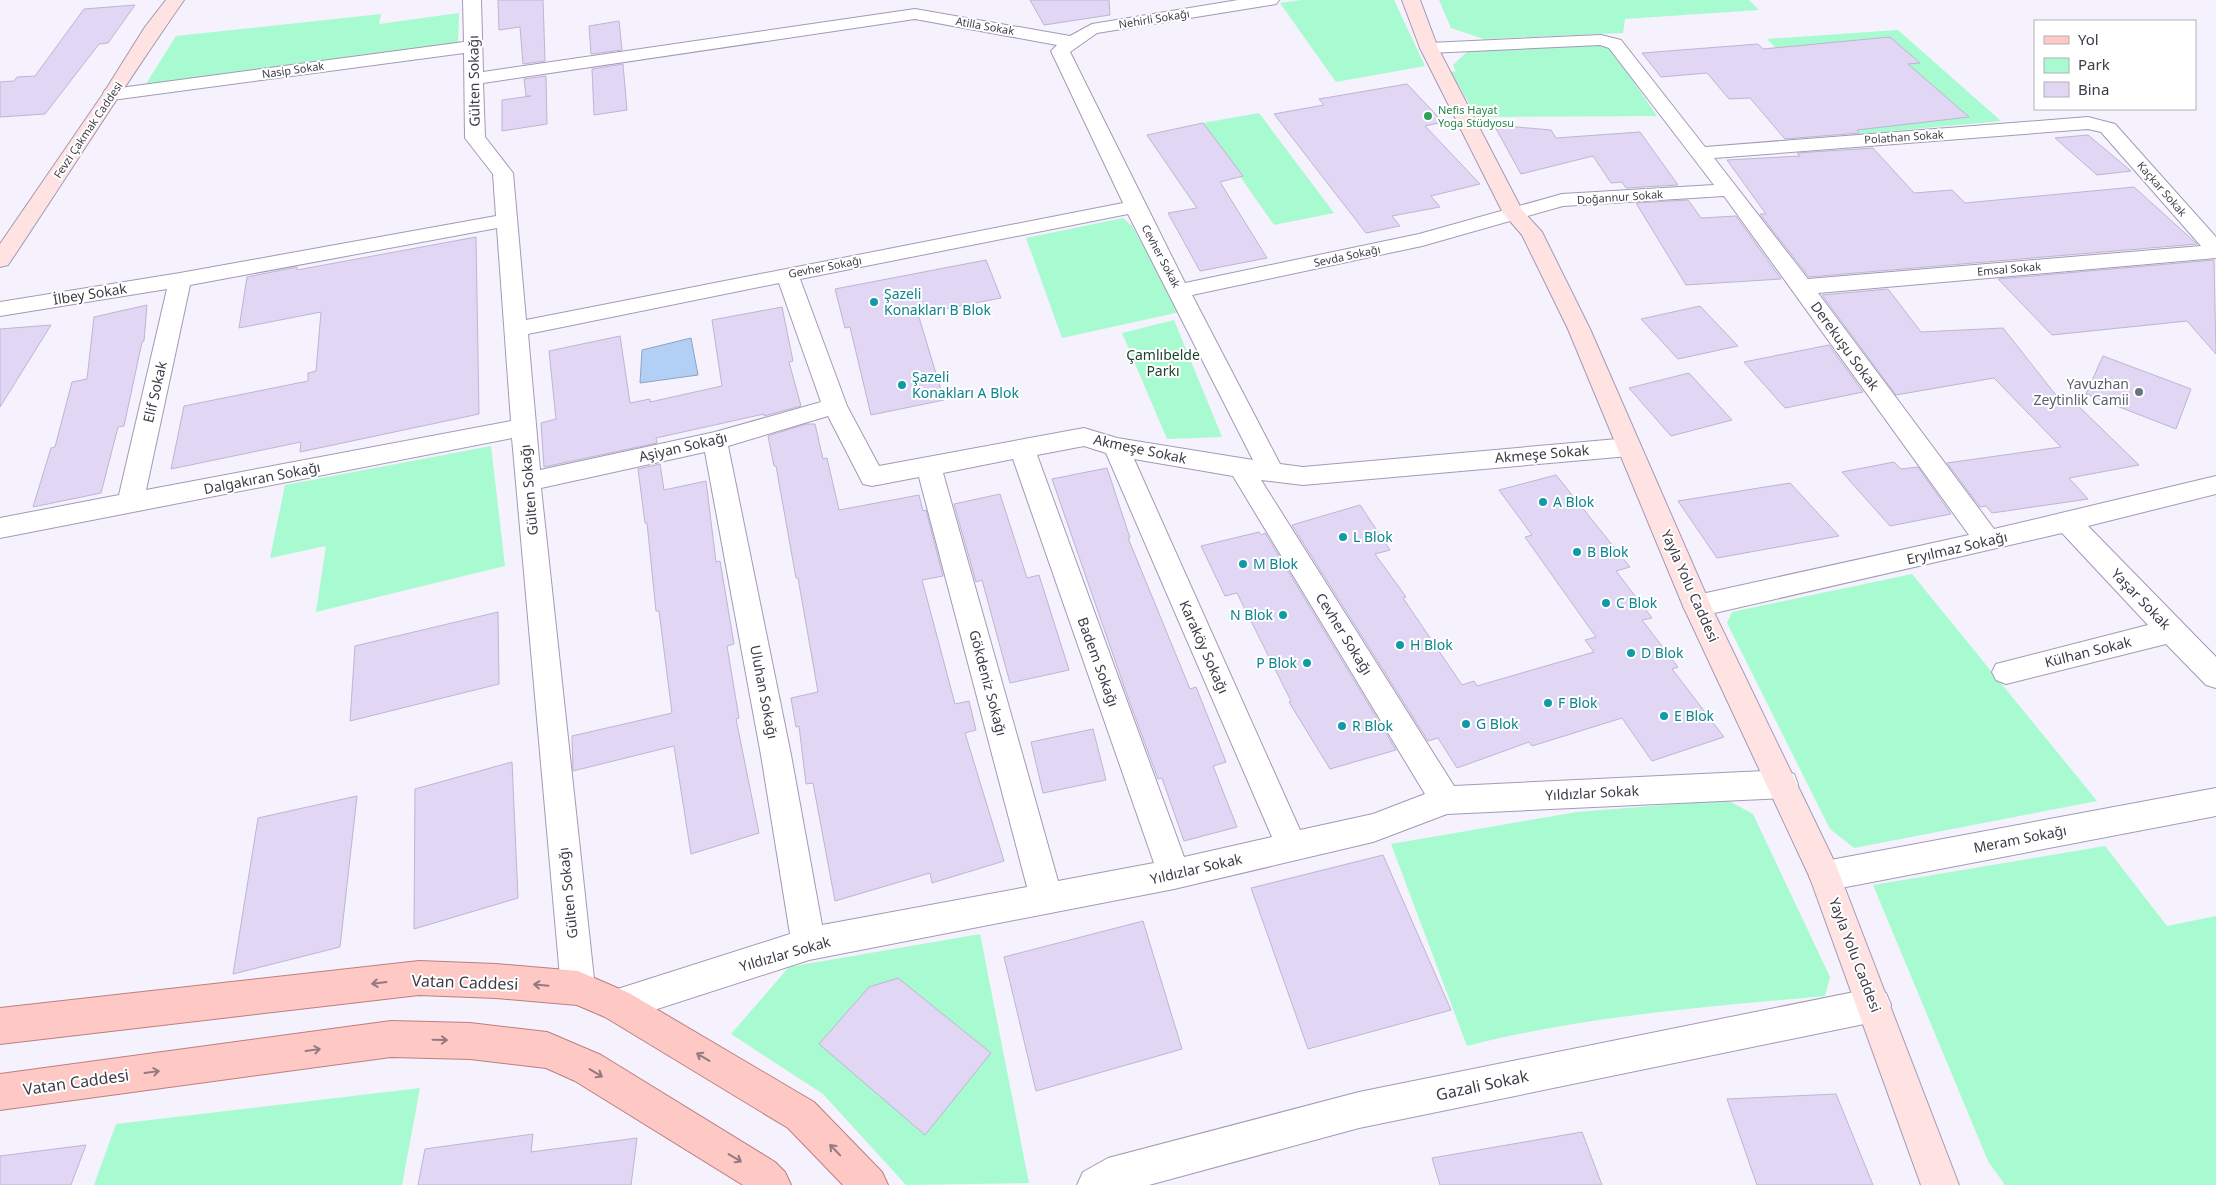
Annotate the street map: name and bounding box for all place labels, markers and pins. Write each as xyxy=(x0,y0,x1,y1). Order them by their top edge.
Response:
place label: Nefis Hayat Yoga Stüdyosu xyxy=(1438,102,1514,130)
marker: Nefis Hayat Yoga Stüdyosu xyxy=(1422,110,1434,122)
place label: Şazeli Konakları B Blok xyxy=(884,284,992,319)
marker: Şazeli Konakları B Blok xyxy=(868,296,880,308)
place label: Şazeli Konakları A Blok xyxy=(912,367,1019,402)
place label: Yavuzhan Zeytinlik Camii xyxy=(2034,374,2129,409)
marker: Şazeli Konakları A Blok xyxy=(896,379,908,391)
marker: Yavuzhan Zeytinlik Camii xyxy=(2133,386,2145,398)
place label: A Blok xyxy=(1553,492,1595,511)
marker: A Blok xyxy=(1537,496,1549,508)
place label: L Blok xyxy=(1353,527,1393,546)
marker: L Blok xyxy=(1337,531,1349,543)
place label: B Blok xyxy=(1587,542,1629,561)
marker: B Blok xyxy=(1571,546,1583,558)
place label: M Blok xyxy=(1253,554,1299,573)
marker: M Blok xyxy=(1237,558,1249,570)
place label: C Blok xyxy=(1616,593,1658,612)
marker: C Blok xyxy=(1600,597,1612,609)
place label: N Blok xyxy=(1230,605,1274,624)
marker: N Blok xyxy=(1277,609,1289,621)
place label: H Blok xyxy=(1410,635,1453,654)
marker: H Blok xyxy=(1394,639,1406,651)
place label: D Blok xyxy=(1641,643,1684,662)
marker: D Blok xyxy=(1625,647,1637,659)
place label: P Blok xyxy=(1256,653,1298,672)
marker: P Blok xyxy=(1301,657,1313,669)
place label: F Blok xyxy=(1558,693,1598,712)
marker: F Blok xyxy=(1542,697,1554,709)
place label: E Blok xyxy=(1674,706,1715,725)
marker: E Blok xyxy=(1658,710,1670,722)
place label: G Blok xyxy=(1476,714,1519,733)
place label: R Blok xyxy=(1352,716,1394,735)
marker: G Blok xyxy=(1460,718,1472,730)
marker: R Blok xyxy=(1336,720,1348,732)

